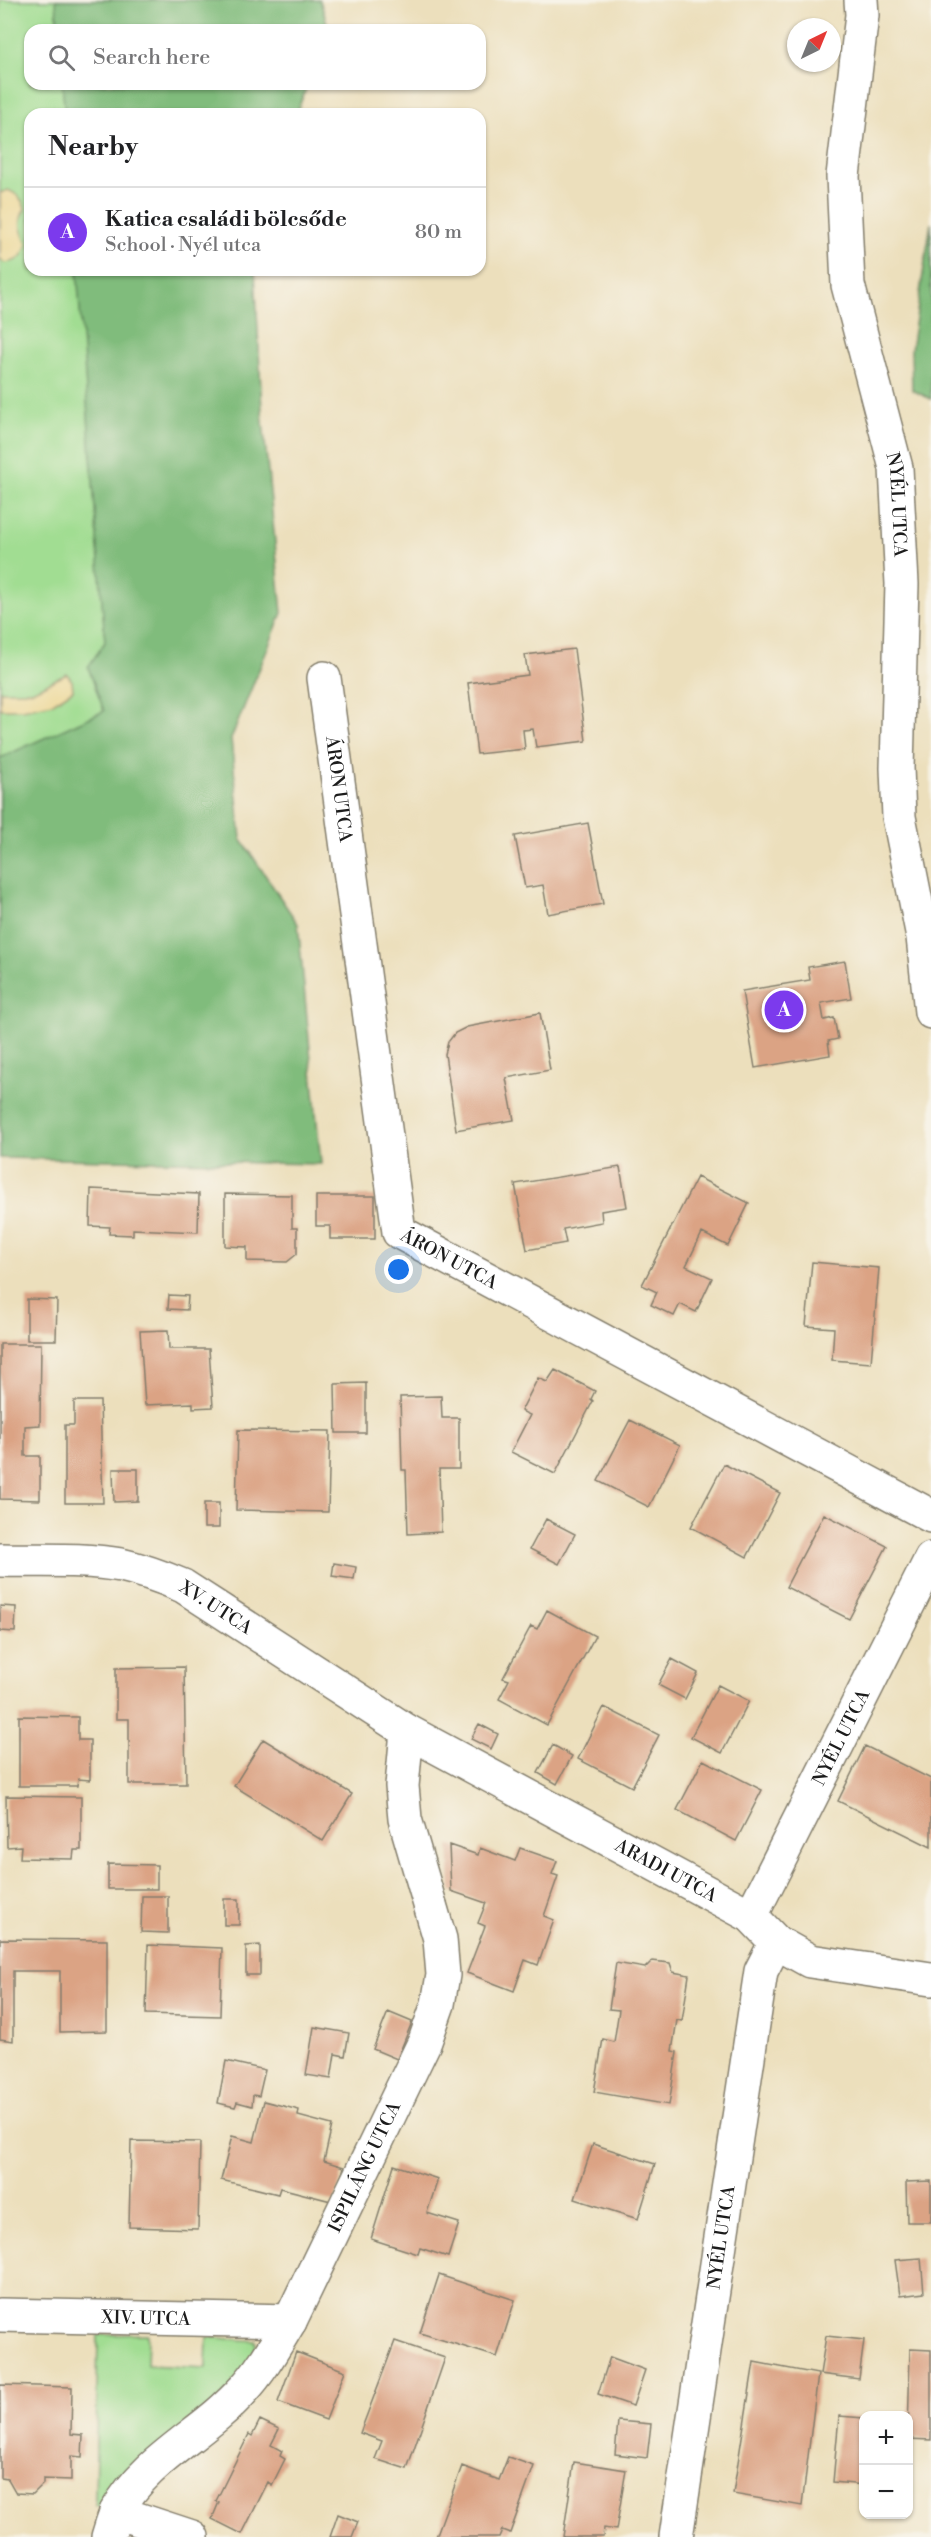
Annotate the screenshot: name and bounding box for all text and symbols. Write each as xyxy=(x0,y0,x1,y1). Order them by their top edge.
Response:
north arrow xyxy=(787,18,841,72)
search box xyxy=(24,24,486,90)
icon: search xyxy=(45,41,78,74)
text: Search here xyxy=(93,44,210,71)
text: Nearby xyxy=(48,131,138,163)
text: Katica családi bölcsőde xyxy=(105,206,347,233)
text: A xyxy=(60,220,75,245)
text: 80 m xyxy=(415,220,462,245)
text: School · Nyél utca xyxy=(105,233,261,258)
street label: NYÉL UTCA xyxy=(880,450,912,558)
street label: ÁRON UTCA xyxy=(320,734,357,844)
pin: A xyxy=(764,988,804,1032)
street label: ÁRON UTCA xyxy=(396,1224,502,1295)
your location xyxy=(384,1255,413,1284)
street label: XV. UTCA xyxy=(174,1575,257,1640)
street label: NYÉL UTCA xyxy=(808,1685,876,1789)
street label: ARADI UTCA xyxy=(610,1834,722,1908)
street label: ISPILÁNG UTCA xyxy=(323,2097,406,2236)
street label: NYÉL UTCA xyxy=(702,2183,741,2291)
street label: XIV. UTCA xyxy=(100,2306,191,2331)
map controls xyxy=(859,2411,913,2519)
button: + xyxy=(859,2411,913,2465)
button: − xyxy=(859,2465,913,2519)

